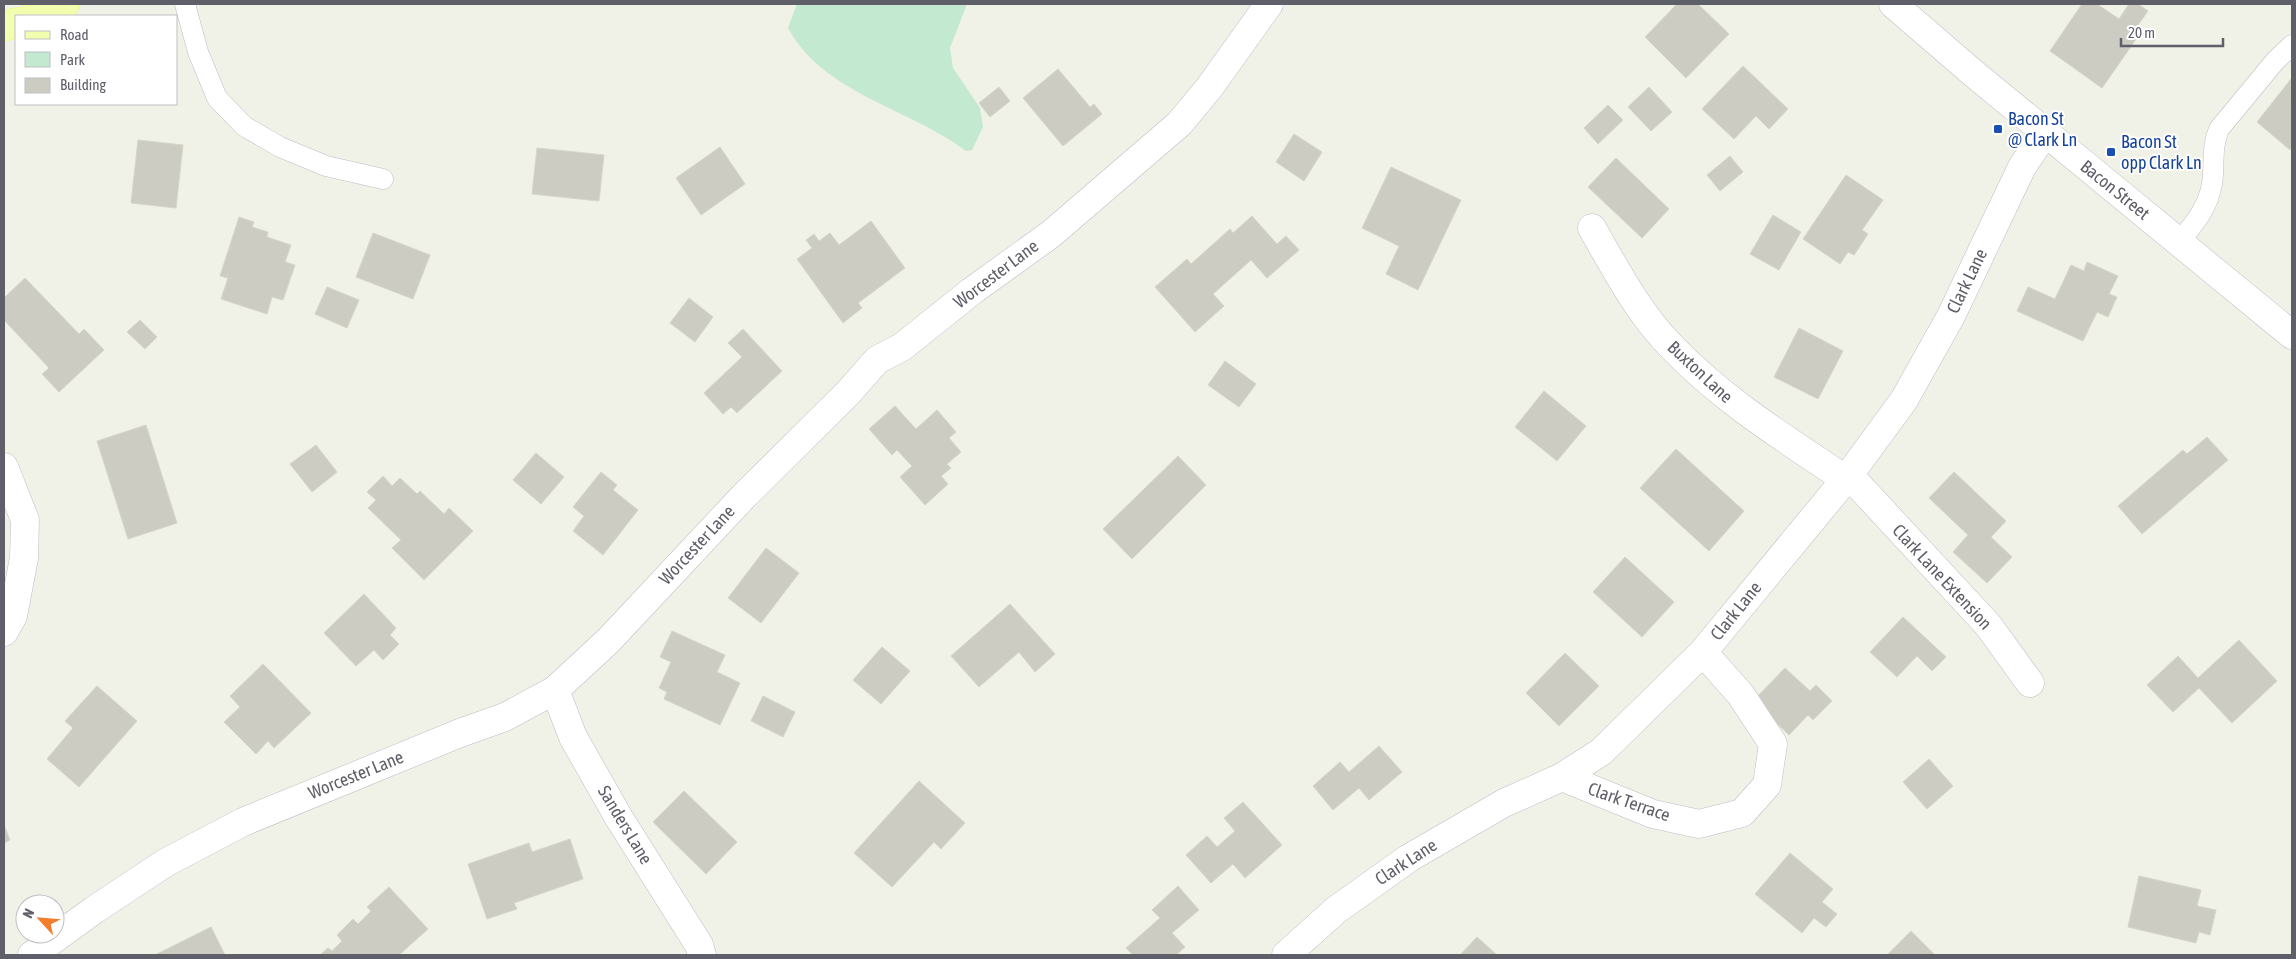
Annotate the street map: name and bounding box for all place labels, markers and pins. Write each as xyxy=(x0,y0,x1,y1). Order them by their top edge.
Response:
place label: Bacon St @ Clark Ln xyxy=(2008,108,2077,150)
marker: Bacon St @ Clark Ln xyxy=(1992,123,2004,135)
place label: Bacon St opp Clark Ln xyxy=(2121,131,2202,173)
marker: Bacon St opp Clark Ln xyxy=(2105,146,2117,158)

